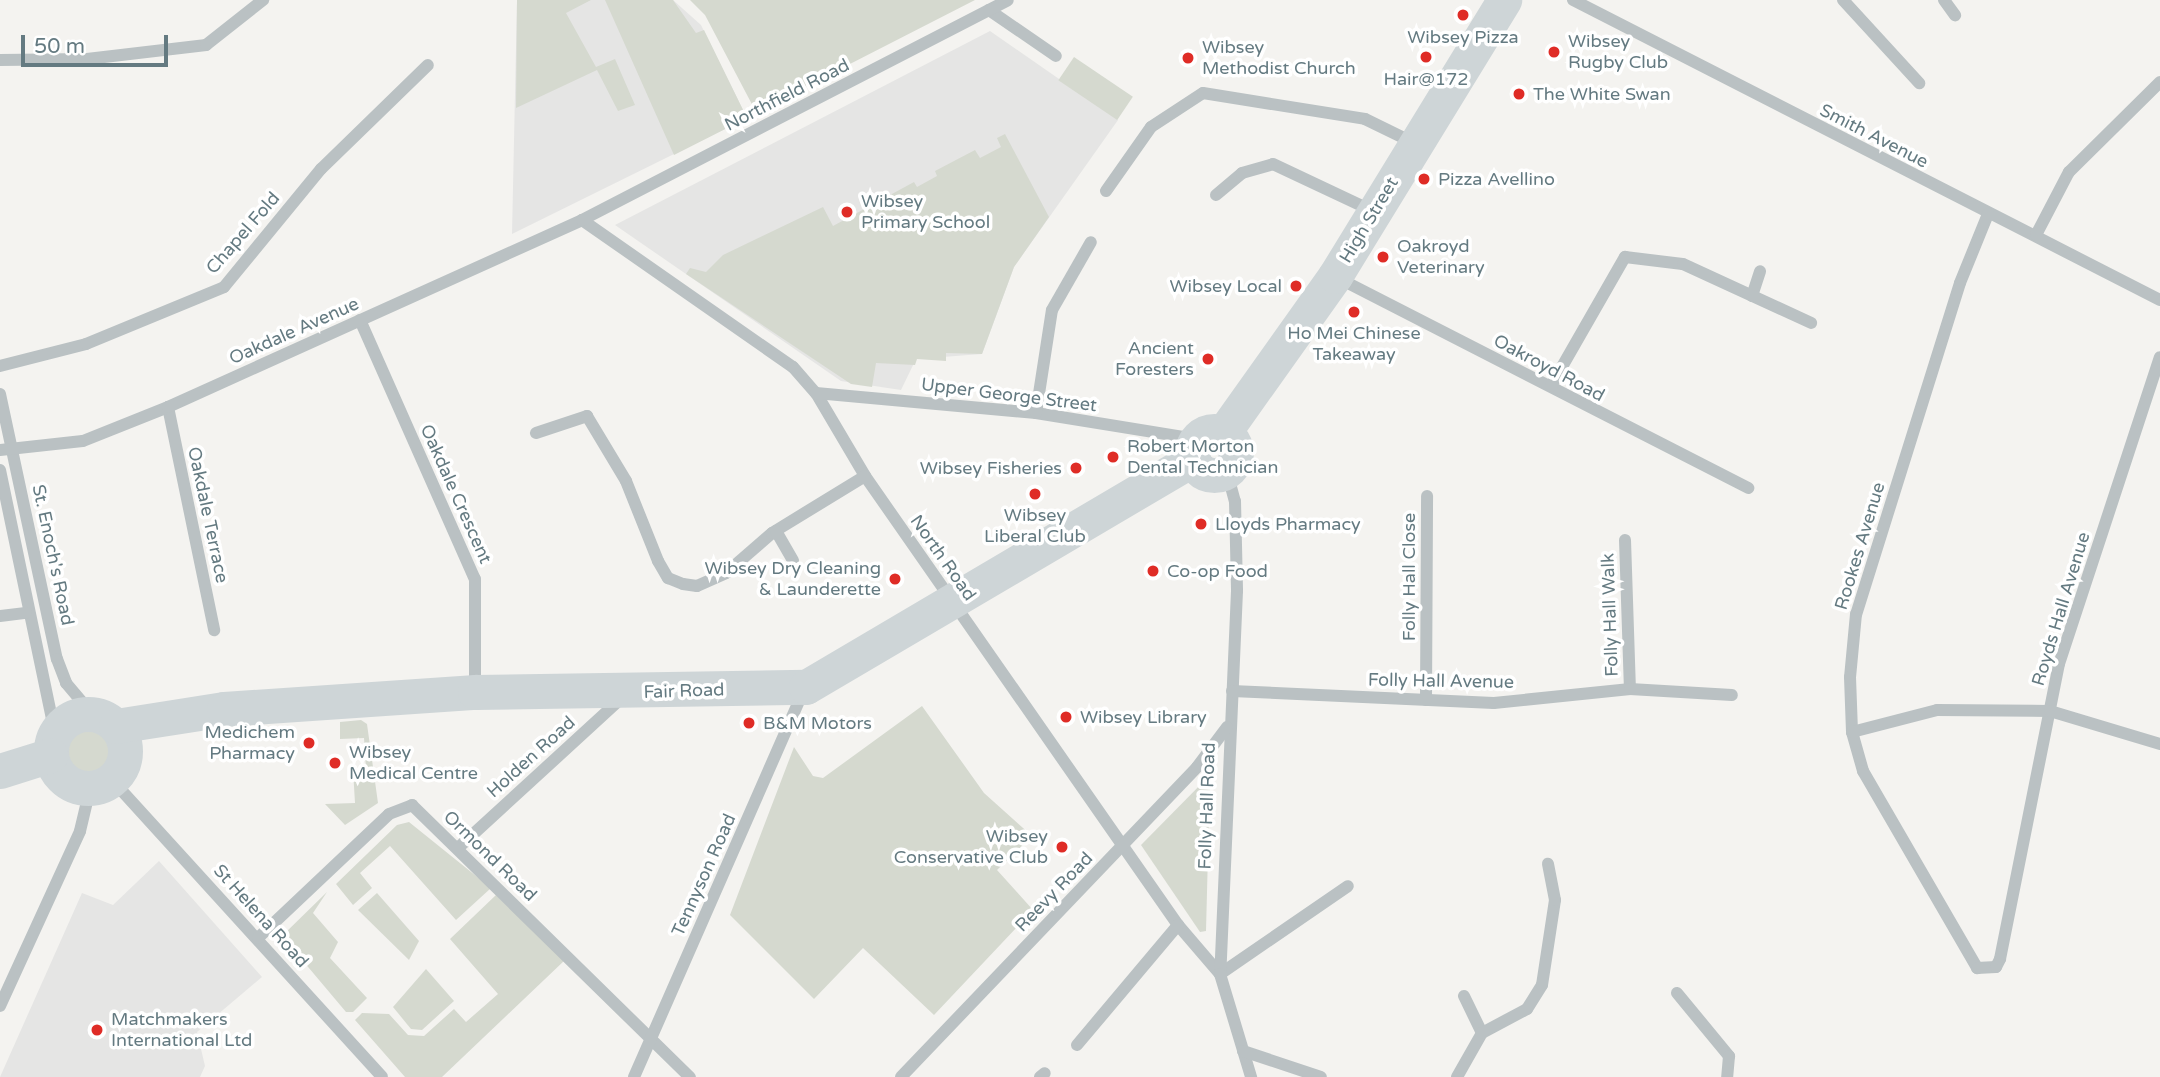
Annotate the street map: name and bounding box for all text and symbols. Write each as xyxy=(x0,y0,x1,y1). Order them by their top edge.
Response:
marker: Wibsey Pizza xyxy=(1455,7,1471,23)
scale bar xyxy=(24,21,172,65)
place label: Wibsey Pizza xyxy=(1407,26,1519,48)
place label: Wibsey Rugby Club xyxy=(1568,31,1668,74)
text: 50 m xyxy=(34,34,85,59)
place label: Wibsey Methodist Church xyxy=(1202,37,1356,80)
marker: Wibsey Rugby Club xyxy=(1546,44,1562,60)
marker: Hair@172 xyxy=(1418,49,1434,65)
marker: Wibsey Methodist Church xyxy=(1180,50,1196,66)
street label: Northfield Road xyxy=(721,54,853,136)
place label: Hair@172 xyxy=(1383,68,1469,90)
place label: The White Swan xyxy=(1533,83,1671,105)
marker: The White Swan xyxy=(1511,86,1527,102)
street label: Smith Avenue xyxy=(1816,99,1932,173)
place label: Pizza Avellino xyxy=(1438,168,1555,190)
marker: Pizza Avellino xyxy=(1416,171,1432,187)
street label: High Street xyxy=(1335,173,1403,267)
street label: Chapel Fold xyxy=(202,188,284,278)
place label: Wibsey Primary School xyxy=(861,191,990,234)
marker: Wibsey Primary School xyxy=(839,204,855,220)
place label: Oakroyd Veterinary xyxy=(1397,236,1485,278)
marker: Oakroyd Veterinary xyxy=(1375,249,1391,265)
place label: Wibsey Local xyxy=(1170,275,1282,297)
marker: Wibsey Local xyxy=(1288,278,1304,294)
street label: Oakdale Avenue xyxy=(226,293,362,369)
marker: Ho Mei Chinese Takeaway xyxy=(1346,304,1362,320)
place label: Ho Mei Chinese Takeaway xyxy=(1287,323,1421,366)
street label: Oakroyd Road xyxy=(1490,330,1608,406)
place label: Ancient Foresters xyxy=(1115,338,1194,380)
marker: Ancient Foresters xyxy=(1200,351,1216,367)
street label: Upper George Street xyxy=(920,374,1098,416)
street label: Oakdale Crescent xyxy=(416,421,496,567)
place label: Robert Morton Dental Technician xyxy=(1127,436,1278,478)
street label: Oakdale Terrace xyxy=(183,445,233,585)
marker: Robert Morton Dental Technician xyxy=(1105,449,1121,465)
place label: Wibsey Fisheries xyxy=(920,457,1062,479)
marker: Wibsey Fisheries xyxy=(1068,460,1084,476)
street label: Rookes Avenue xyxy=(1830,480,1890,612)
street label: St. Enoch's Road xyxy=(28,483,78,627)
marker: Wibsey Liberal Club xyxy=(1027,486,1043,502)
place label: Wibsey Liberal Club xyxy=(984,505,1086,548)
street label: North Road xyxy=(906,511,980,605)
place label: Lloyds Pharmacy xyxy=(1215,513,1361,535)
street label: Folly Hall Close xyxy=(1398,513,1420,641)
marker: Lloyds Pharmacy xyxy=(1193,516,1209,532)
street label: Royds Hall Avenue xyxy=(2027,530,2095,688)
street label: Folly Hall Walk xyxy=(1597,553,1623,677)
place label: Wibsey Dry Cleaning & Launderette xyxy=(704,558,881,600)
place label: Co-op Food xyxy=(1167,560,1268,582)
marker: Co-op Food xyxy=(1145,563,1161,579)
marker: Wibsey Dry Cleaning & Launderette xyxy=(887,571,903,587)
street label: Folly Hall Avenue xyxy=(1368,669,1514,693)
street label: Fair Road xyxy=(643,679,725,703)
place label: Wibsey Library xyxy=(1080,706,1207,728)
marker: Wibsey Library xyxy=(1058,709,1074,725)
street label: Holden Road xyxy=(482,712,580,802)
place label: B&M Motors xyxy=(763,712,872,734)
marker: B&M Motors xyxy=(741,715,757,731)
place label: Medichem Pharmacy xyxy=(205,722,295,764)
marker: Medichem Pharmacy xyxy=(301,735,317,751)
place label: Wibsey Medical Centre xyxy=(349,742,478,784)
street label: Folly Hall Road xyxy=(1194,742,1220,870)
marker: Wibsey Medical Centre xyxy=(327,755,343,771)
street label: Ormond Road xyxy=(439,806,541,906)
street label: Tennyson Road xyxy=(667,810,741,940)
place label: Wibsey Conservative Club xyxy=(894,826,1048,868)
marker: Wibsey Conservative Club xyxy=(1054,839,1070,855)
street label: Reevy Road xyxy=(1011,848,1097,936)
street label: St Helena Road xyxy=(209,860,313,972)
place label: Matchmakers International Ltd xyxy=(111,1009,252,1052)
marker: Matchmakers International Ltd xyxy=(89,1022,105,1038)

